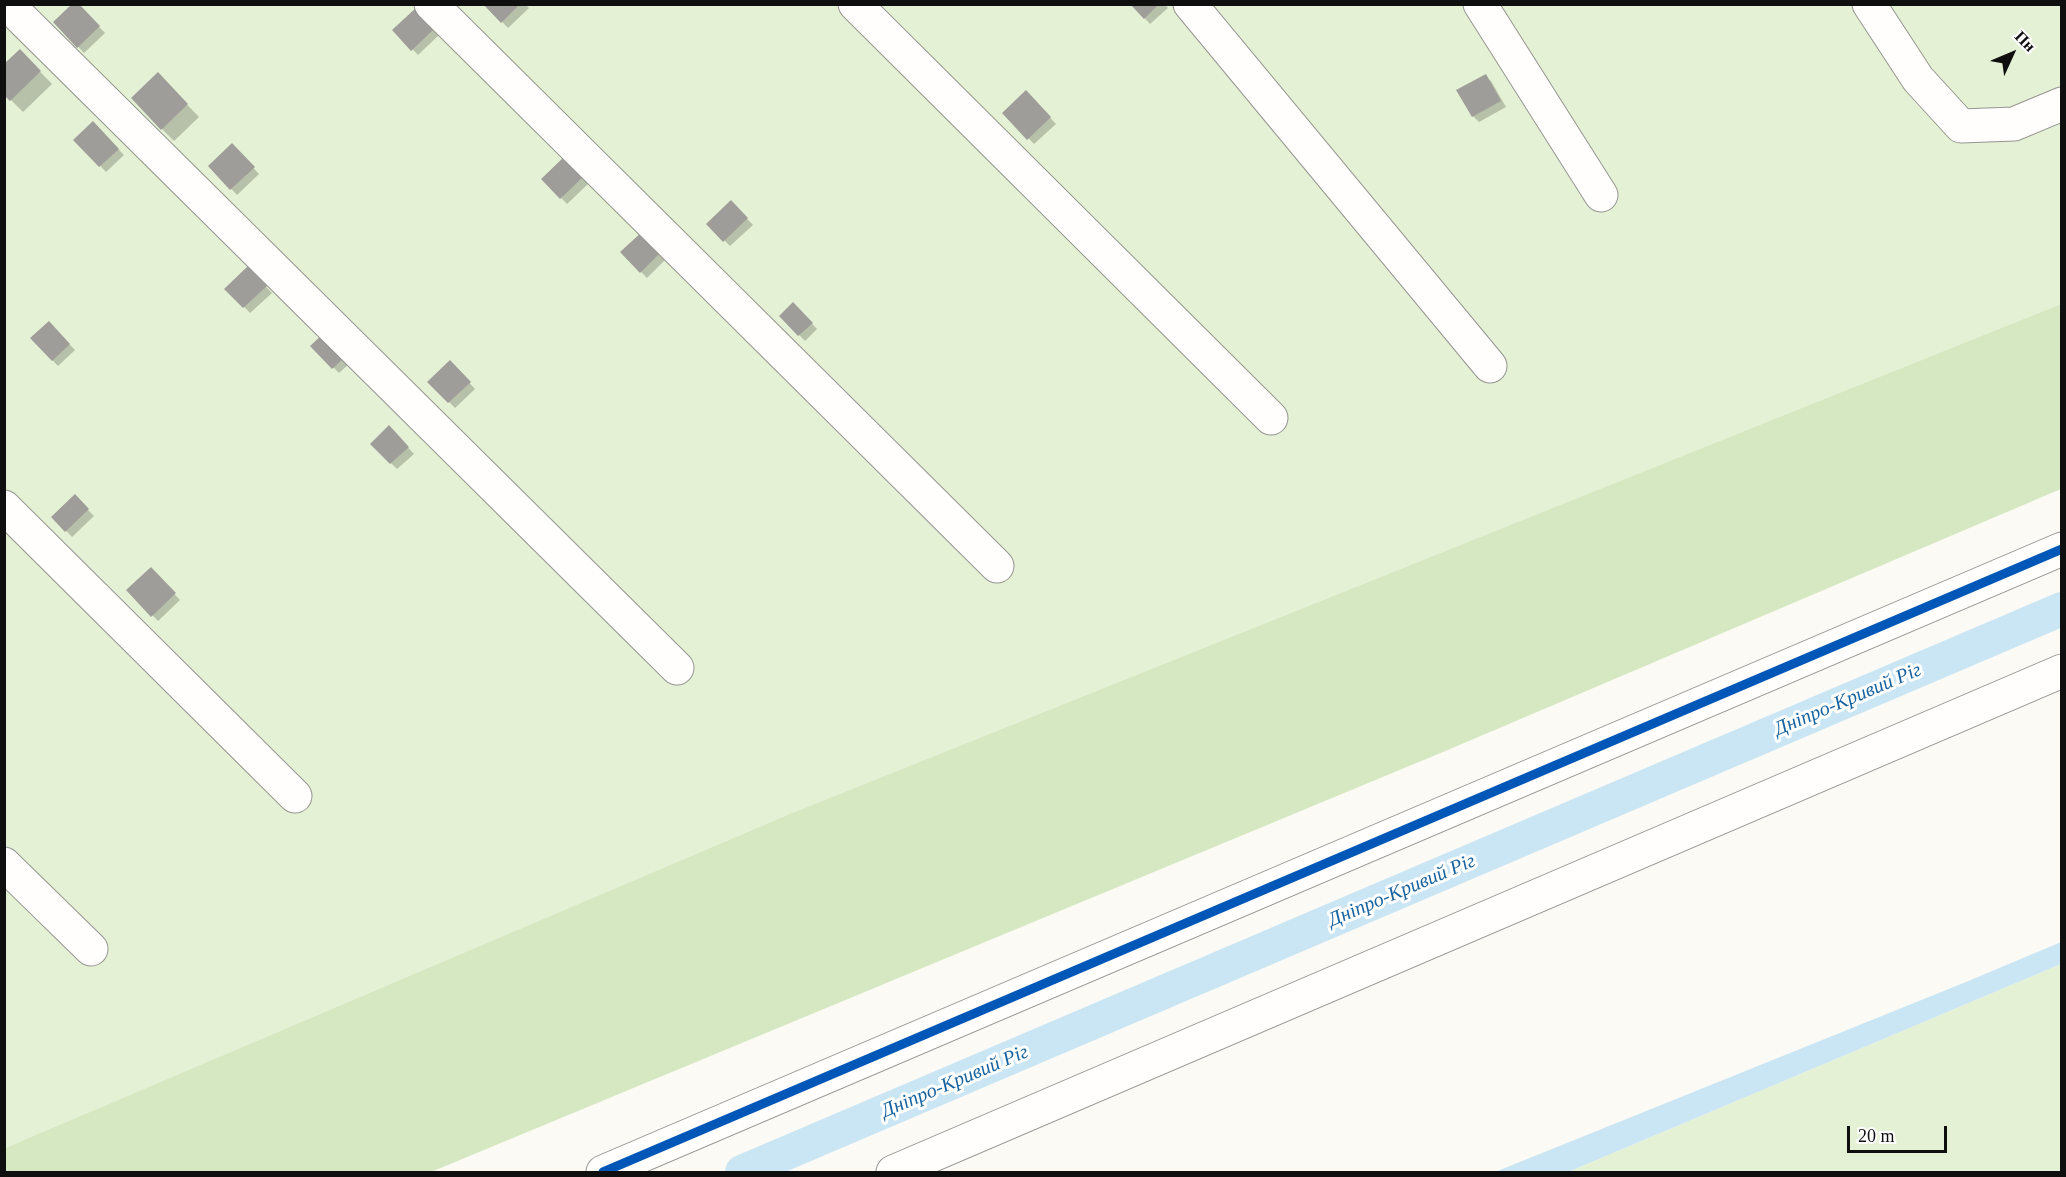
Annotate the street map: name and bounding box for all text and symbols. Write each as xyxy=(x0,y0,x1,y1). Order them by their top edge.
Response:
north arrow xyxy=(1982,24,2042,84)
text: Пн xyxy=(2012,27,2039,55)
water label: Дніпро-Кривий Ріг xyxy=(1771,658,1925,742)
water label: Дніпро-Кривий Ріг xyxy=(1325,849,1479,933)
water label: Дніпро-Кривий Ріг xyxy=(878,1040,1032,1124)
scale bar xyxy=(1850,1114,1950,1152)
text: 20 m xyxy=(1858,1126,1895,1146)

